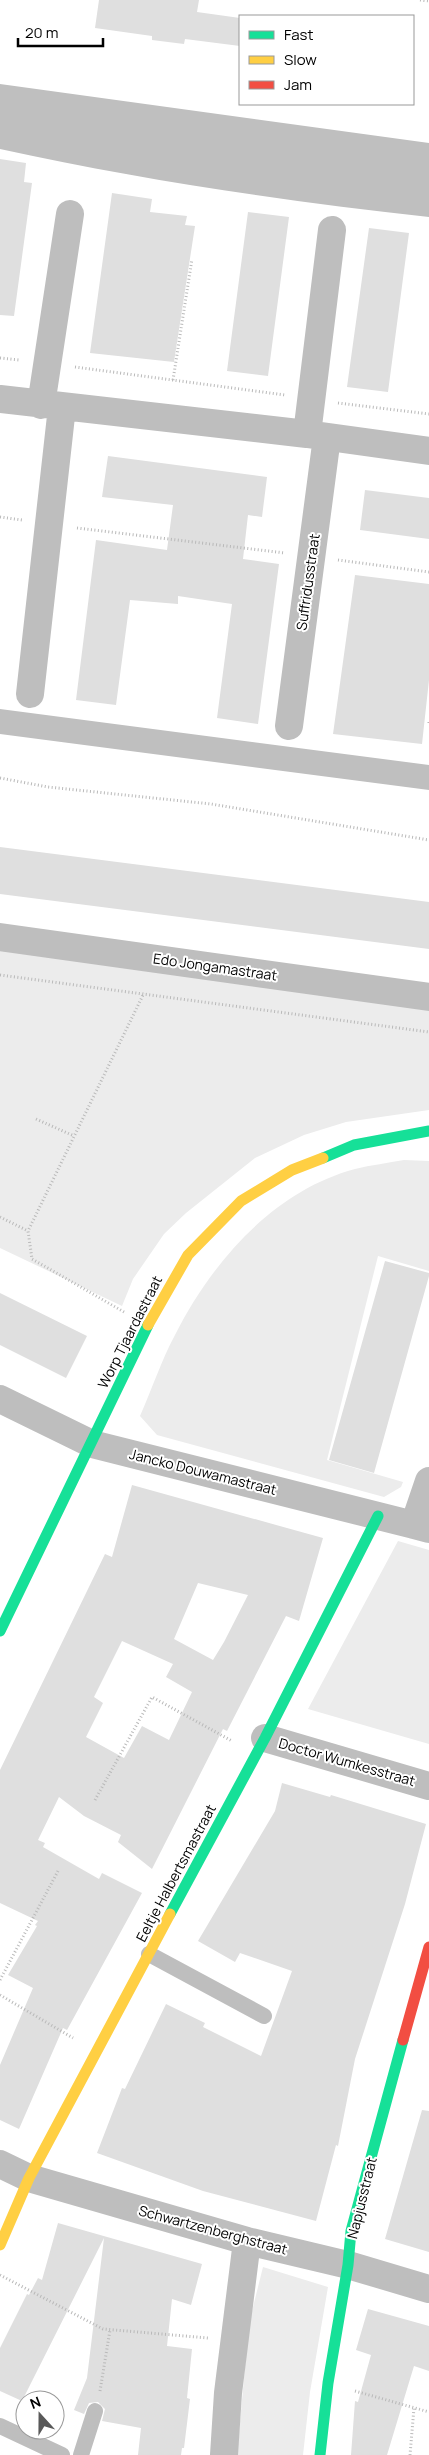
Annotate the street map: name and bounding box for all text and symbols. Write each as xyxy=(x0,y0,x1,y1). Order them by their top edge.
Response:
scale bar xyxy=(18,15,102,47)
legend xyxy=(239,15,414,105)
text: 20 m xyxy=(25,22,58,43)
text: Fast xyxy=(284,24,313,45)
text: Slow xyxy=(284,49,317,70)
text: Jam xyxy=(284,74,312,95)
street label: Suffridusstraat xyxy=(291,532,324,631)
street label: Edo Jongamastraat xyxy=(152,948,279,985)
street label: Worp Tjaardastraat xyxy=(93,1272,166,1391)
street label: Jancko Douwamastraat xyxy=(128,1444,279,1499)
street label: Doctor Wumkesstraat xyxy=(277,1733,418,1790)
street label: Eeltje Halbertsmastraat xyxy=(131,1800,220,1945)
street label: Napjusstraat xyxy=(342,2155,381,2241)
street label: Schwartzenberghstraat xyxy=(137,2200,290,2259)
north arrow xyxy=(15,2390,65,2440)
text: N xyxy=(27,2392,43,2413)

